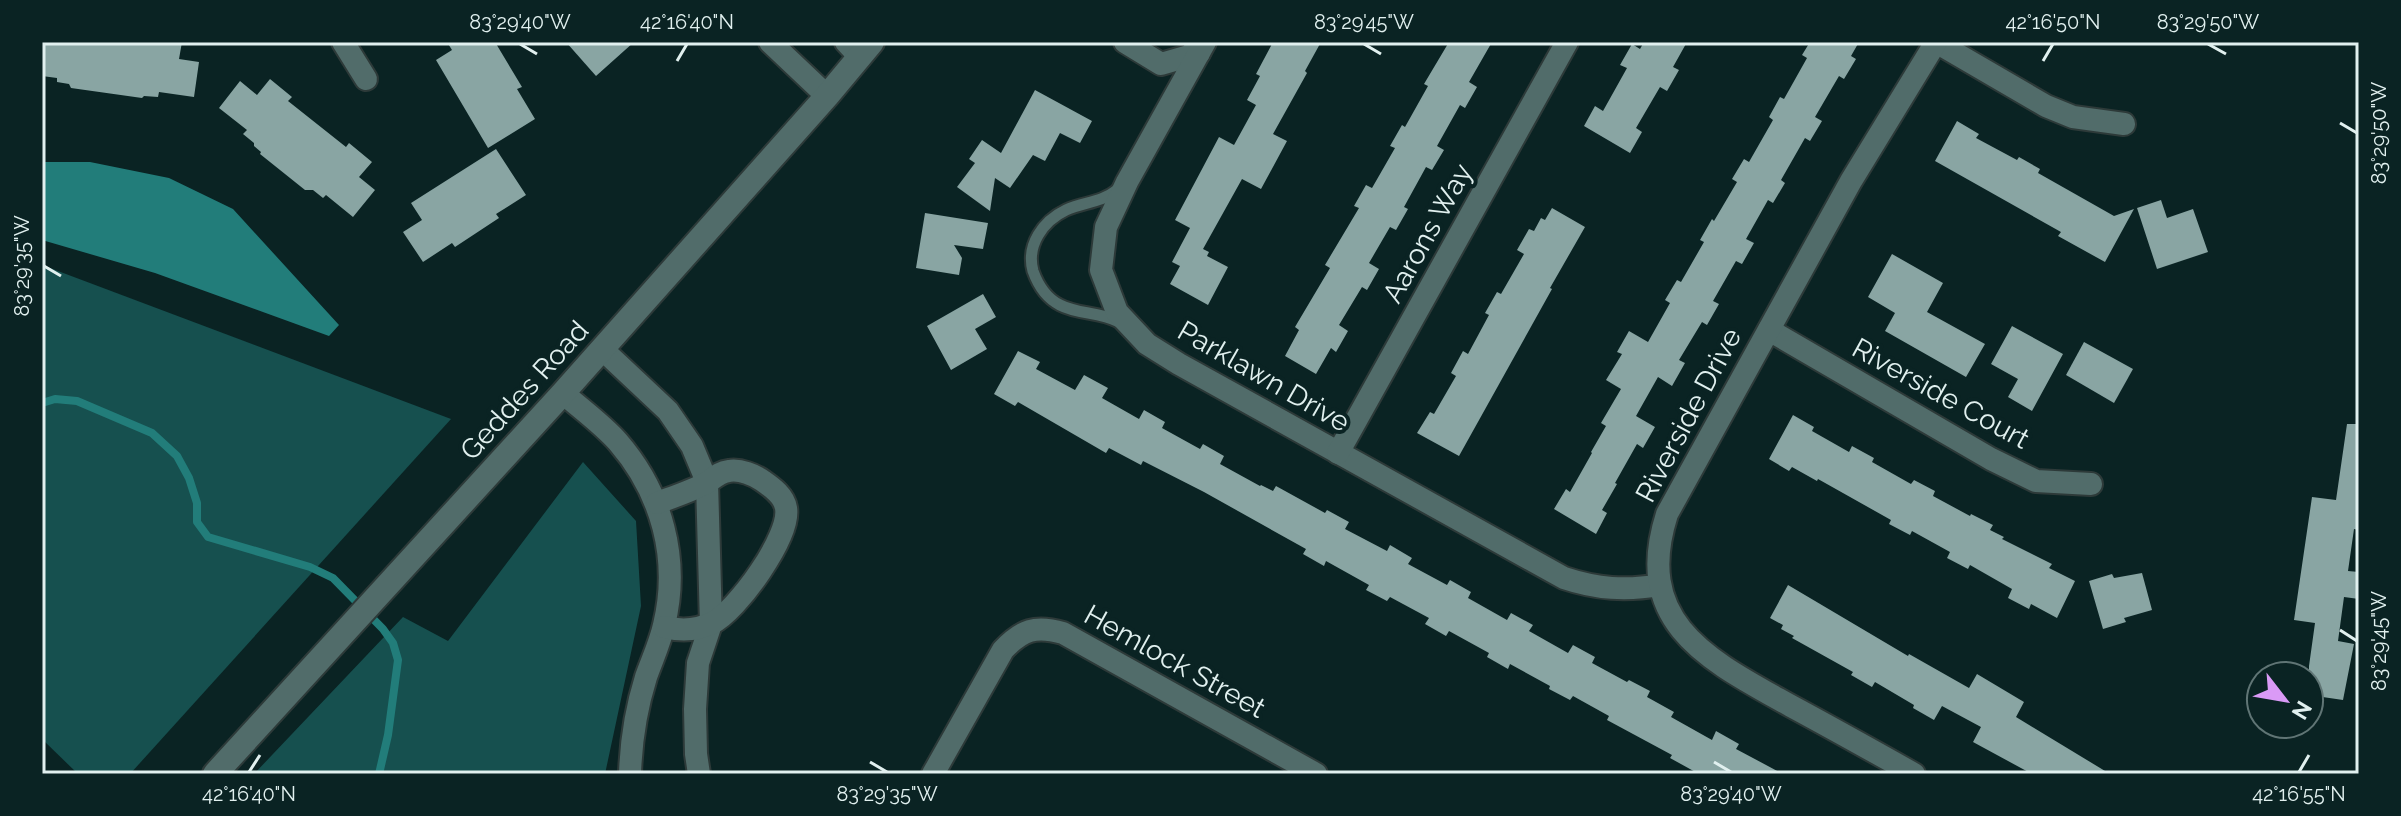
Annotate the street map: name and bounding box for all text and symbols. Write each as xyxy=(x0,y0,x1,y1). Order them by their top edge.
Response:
text: 83°29'40"W xyxy=(469,10,571,34)
text: 42°16'40"N xyxy=(640,10,734,34)
text: 83°29'45"W xyxy=(1314,10,1414,34)
text: 42°16'50"N xyxy=(2006,10,2100,34)
text: 83°29'50"W xyxy=(2157,10,2259,34)
text: 83°29'50"W xyxy=(2367,82,2391,184)
street label: Aarons Way xyxy=(1376,158,1479,309)
text: 83°29'35"W xyxy=(10,215,34,317)
street label: Geddes Road xyxy=(453,314,595,467)
street label: Parklawn Drive xyxy=(1172,314,1355,439)
street label: Riverside Drive xyxy=(1629,323,1748,508)
street label: Riverside Court xyxy=(1846,331,2036,456)
text: 83°29'45"W xyxy=(2367,591,2391,691)
street label: Hemlock Street xyxy=(1078,598,1272,725)
north arrow xyxy=(2245,660,2325,740)
text: N xyxy=(2287,696,2318,724)
text: 42°16'40"N xyxy=(202,782,296,806)
text: 83°29'35"W xyxy=(836,782,938,806)
text: 83°29'40"W xyxy=(1680,782,1782,806)
text: 42°16'55"N xyxy=(2252,782,2346,806)

